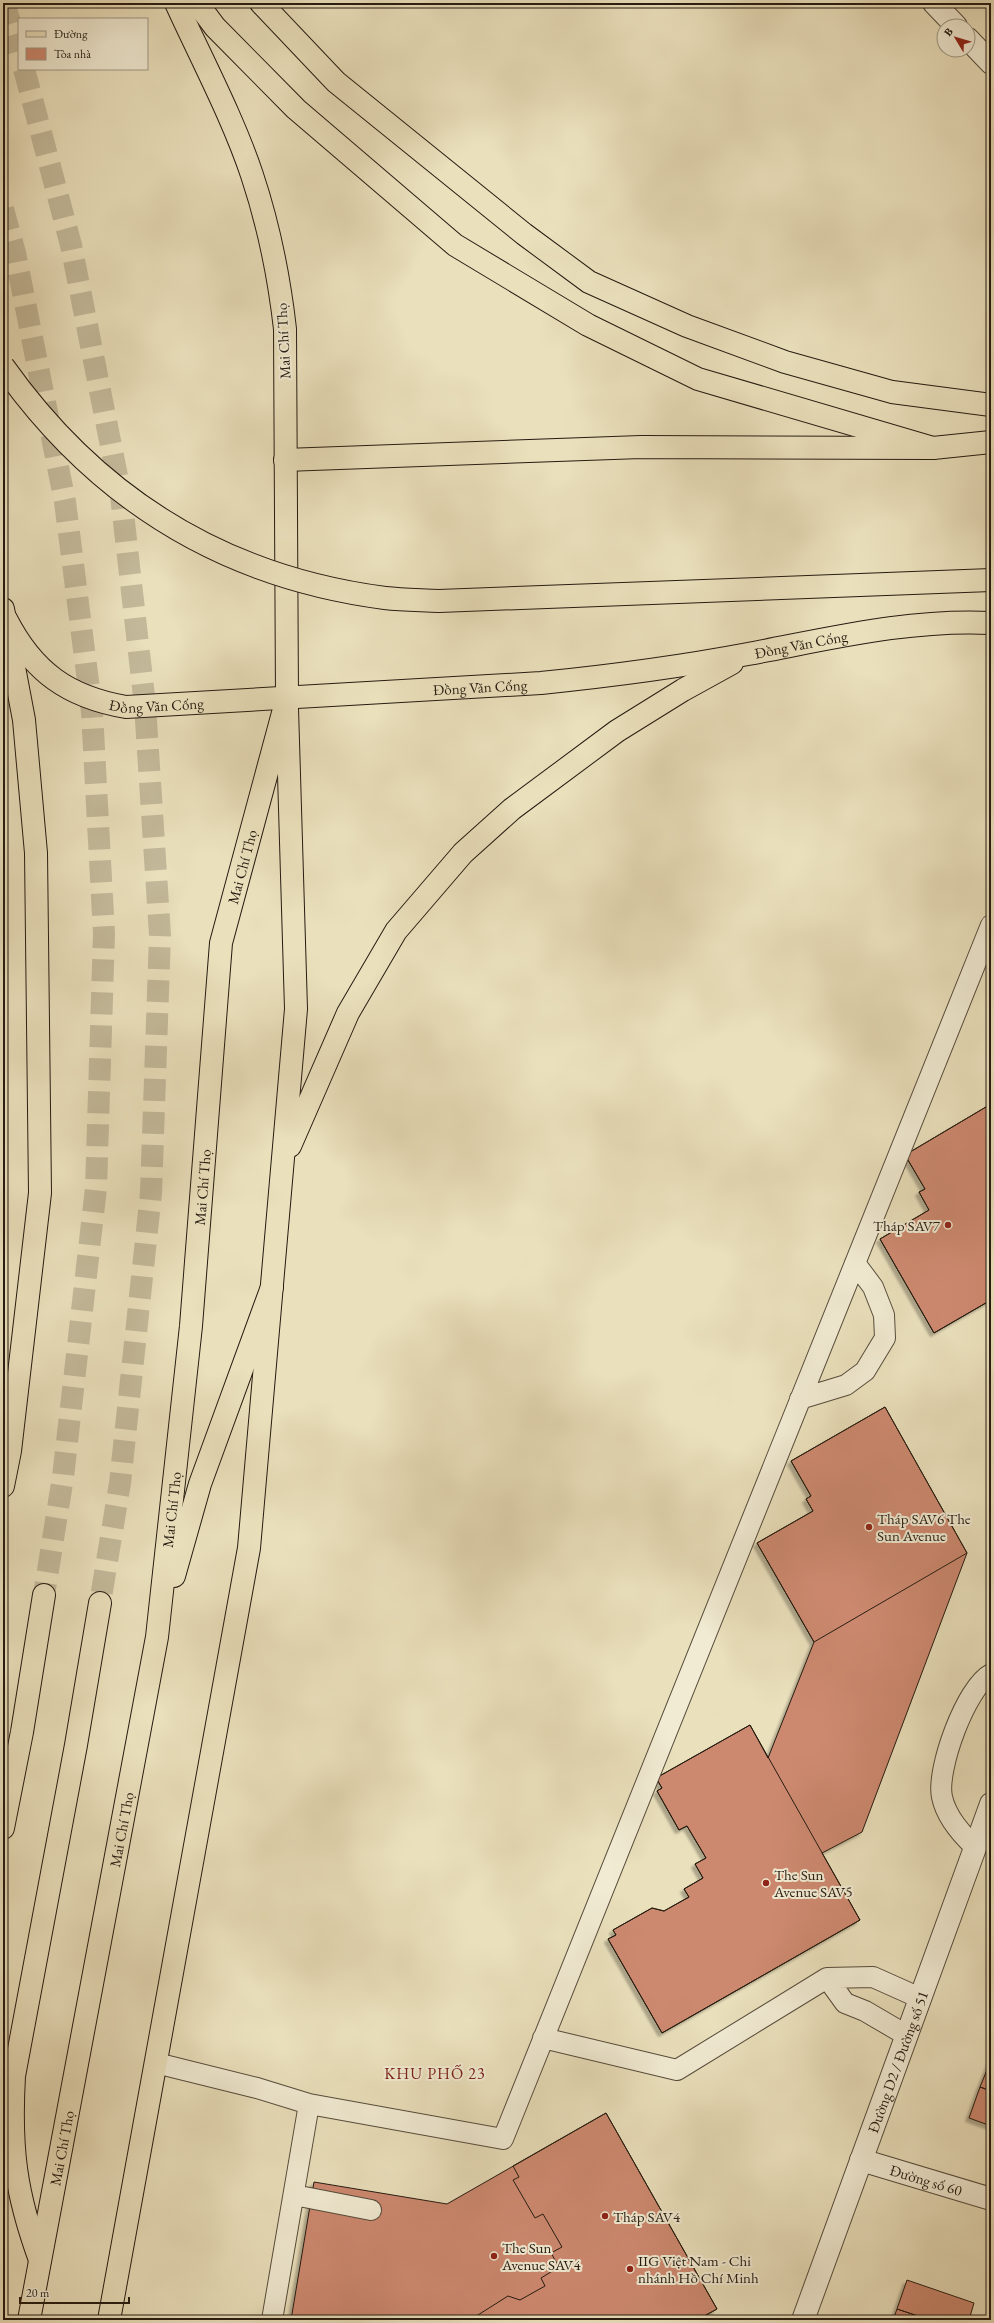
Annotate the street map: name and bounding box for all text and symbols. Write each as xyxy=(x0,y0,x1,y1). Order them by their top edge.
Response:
legend xyxy=(18,18,148,70)
north arrow xyxy=(936,18,976,58)
text: B xyxy=(940,25,956,39)
text: Đường xyxy=(54,26,88,42)
text: Tòa nhà xyxy=(54,46,91,62)
street label: Mai Chí Thọ xyxy=(272,302,294,380)
street label: Đồng Văn Cống xyxy=(753,626,849,662)
street label: Đồng Văn Cống xyxy=(432,674,528,699)
street label: Đồng Văn Cống xyxy=(108,693,205,717)
street label: Mai Chí Thọ xyxy=(222,827,261,906)
street label: Mai Chí Thọ xyxy=(189,1148,214,1226)
place label: Tháp SAV7 xyxy=(873,1216,941,1235)
marker: Tháp SAV7 xyxy=(943,1220,953,1230)
street label: Mai Chí Thọ xyxy=(157,1471,185,1549)
place label: Tháp SAV6 The Sun Avenue xyxy=(877,1509,971,1545)
marker: Tháp SAV6 The Sun Avenue xyxy=(864,1522,874,1532)
street label: Mai Chí Thọ xyxy=(105,1790,137,1869)
place label: The Sun Avenue SAV5 xyxy=(773,1865,853,1901)
marker: The Sun Avenue SAV5 xyxy=(761,1878,771,1888)
street label: Đường D2 / Đường số 51 xyxy=(863,1988,932,2135)
district label: KHU PHỐ 23 xyxy=(384,2063,486,2084)
street label: Mai Chí Thọ xyxy=(45,2109,78,2187)
street label: Đường số 60 xyxy=(888,2160,965,2199)
place label: Tháp SAV4 xyxy=(613,2207,681,2226)
marker: Tháp SAV4 xyxy=(600,2211,610,2221)
place label: The Sun Avenue SAV4 xyxy=(501,2238,581,2274)
marker: The Sun Avenue SAV4 xyxy=(489,2251,499,2261)
place label: IIG Việt Nam - Chi nhánh Hồ Chí Minh xyxy=(638,2251,759,2287)
marker: IIG Việt Nam - Chi nhánh Hồ Chí Minh xyxy=(625,2264,635,2274)
scale bar xyxy=(20,2279,129,2305)
text: 20 m xyxy=(26,2285,50,2301)

